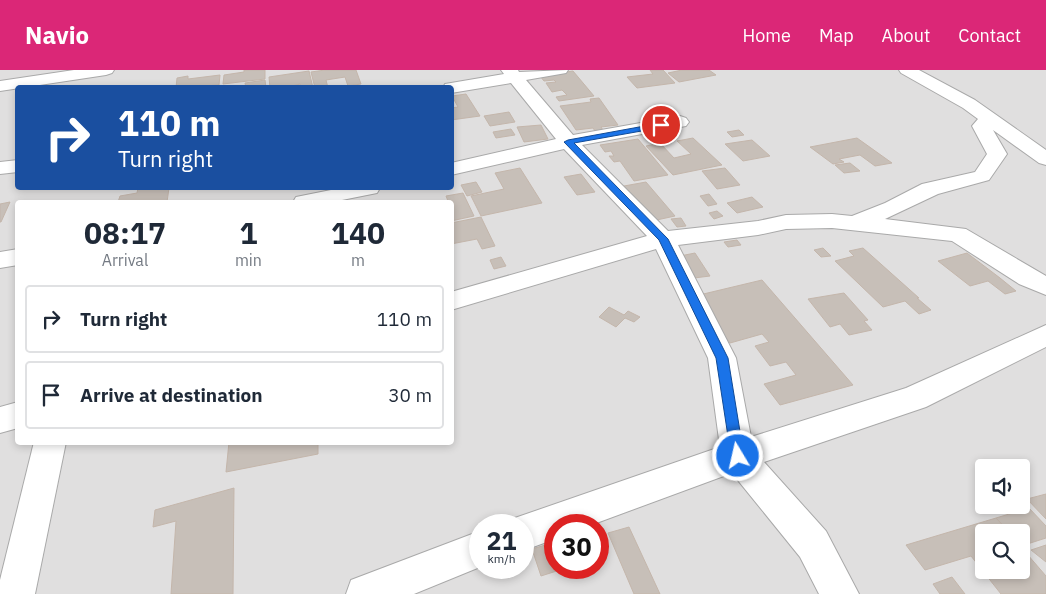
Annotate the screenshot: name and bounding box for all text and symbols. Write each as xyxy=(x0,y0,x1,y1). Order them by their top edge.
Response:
text: Navio xyxy=(25,19,89,51)
text: Home xyxy=(743,24,791,47)
text: Map xyxy=(819,24,854,47)
text: About xyxy=(882,24,930,47)
text: Contact xyxy=(958,24,1021,47)
text: 110 m xyxy=(118,100,221,146)
pin xyxy=(640,104,682,146)
icon: right xyxy=(35,105,100,170)
icon: arrive xyxy=(647,111,675,139)
text: Turn right xyxy=(118,144,213,173)
text: 08:17 xyxy=(84,213,166,252)
text: 1 xyxy=(239,213,257,252)
text: 140 xyxy=(331,213,385,252)
text: Arrival xyxy=(102,250,148,270)
text: min xyxy=(235,250,262,270)
text: m xyxy=(351,250,365,270)
icon: right xyxy=(37,305,65,333)
text: Turn right xyxy=(80,307,167,331)
text: 110 m xyxy=(377,307,432,331)
icon: arrive xyxy=(37,381,65,409)
text: Arrive at destination xyxy=(80,383,263,407)
text: 30 m xyxy=(388,383,432,407)
position arrow xyxy=(711,429,763,481)
map controls xyxy=(975,459,1030,579)
button: sound xyxy=(975,459,1030,514)
speed limit sign: 30 xyxy=(544,514,609,579)
text: 21 xyxy=(486,524,517,557)
button: search xyxy=(975,524,1030,579)
text: km/h xyxy=(487,551,516,566)

